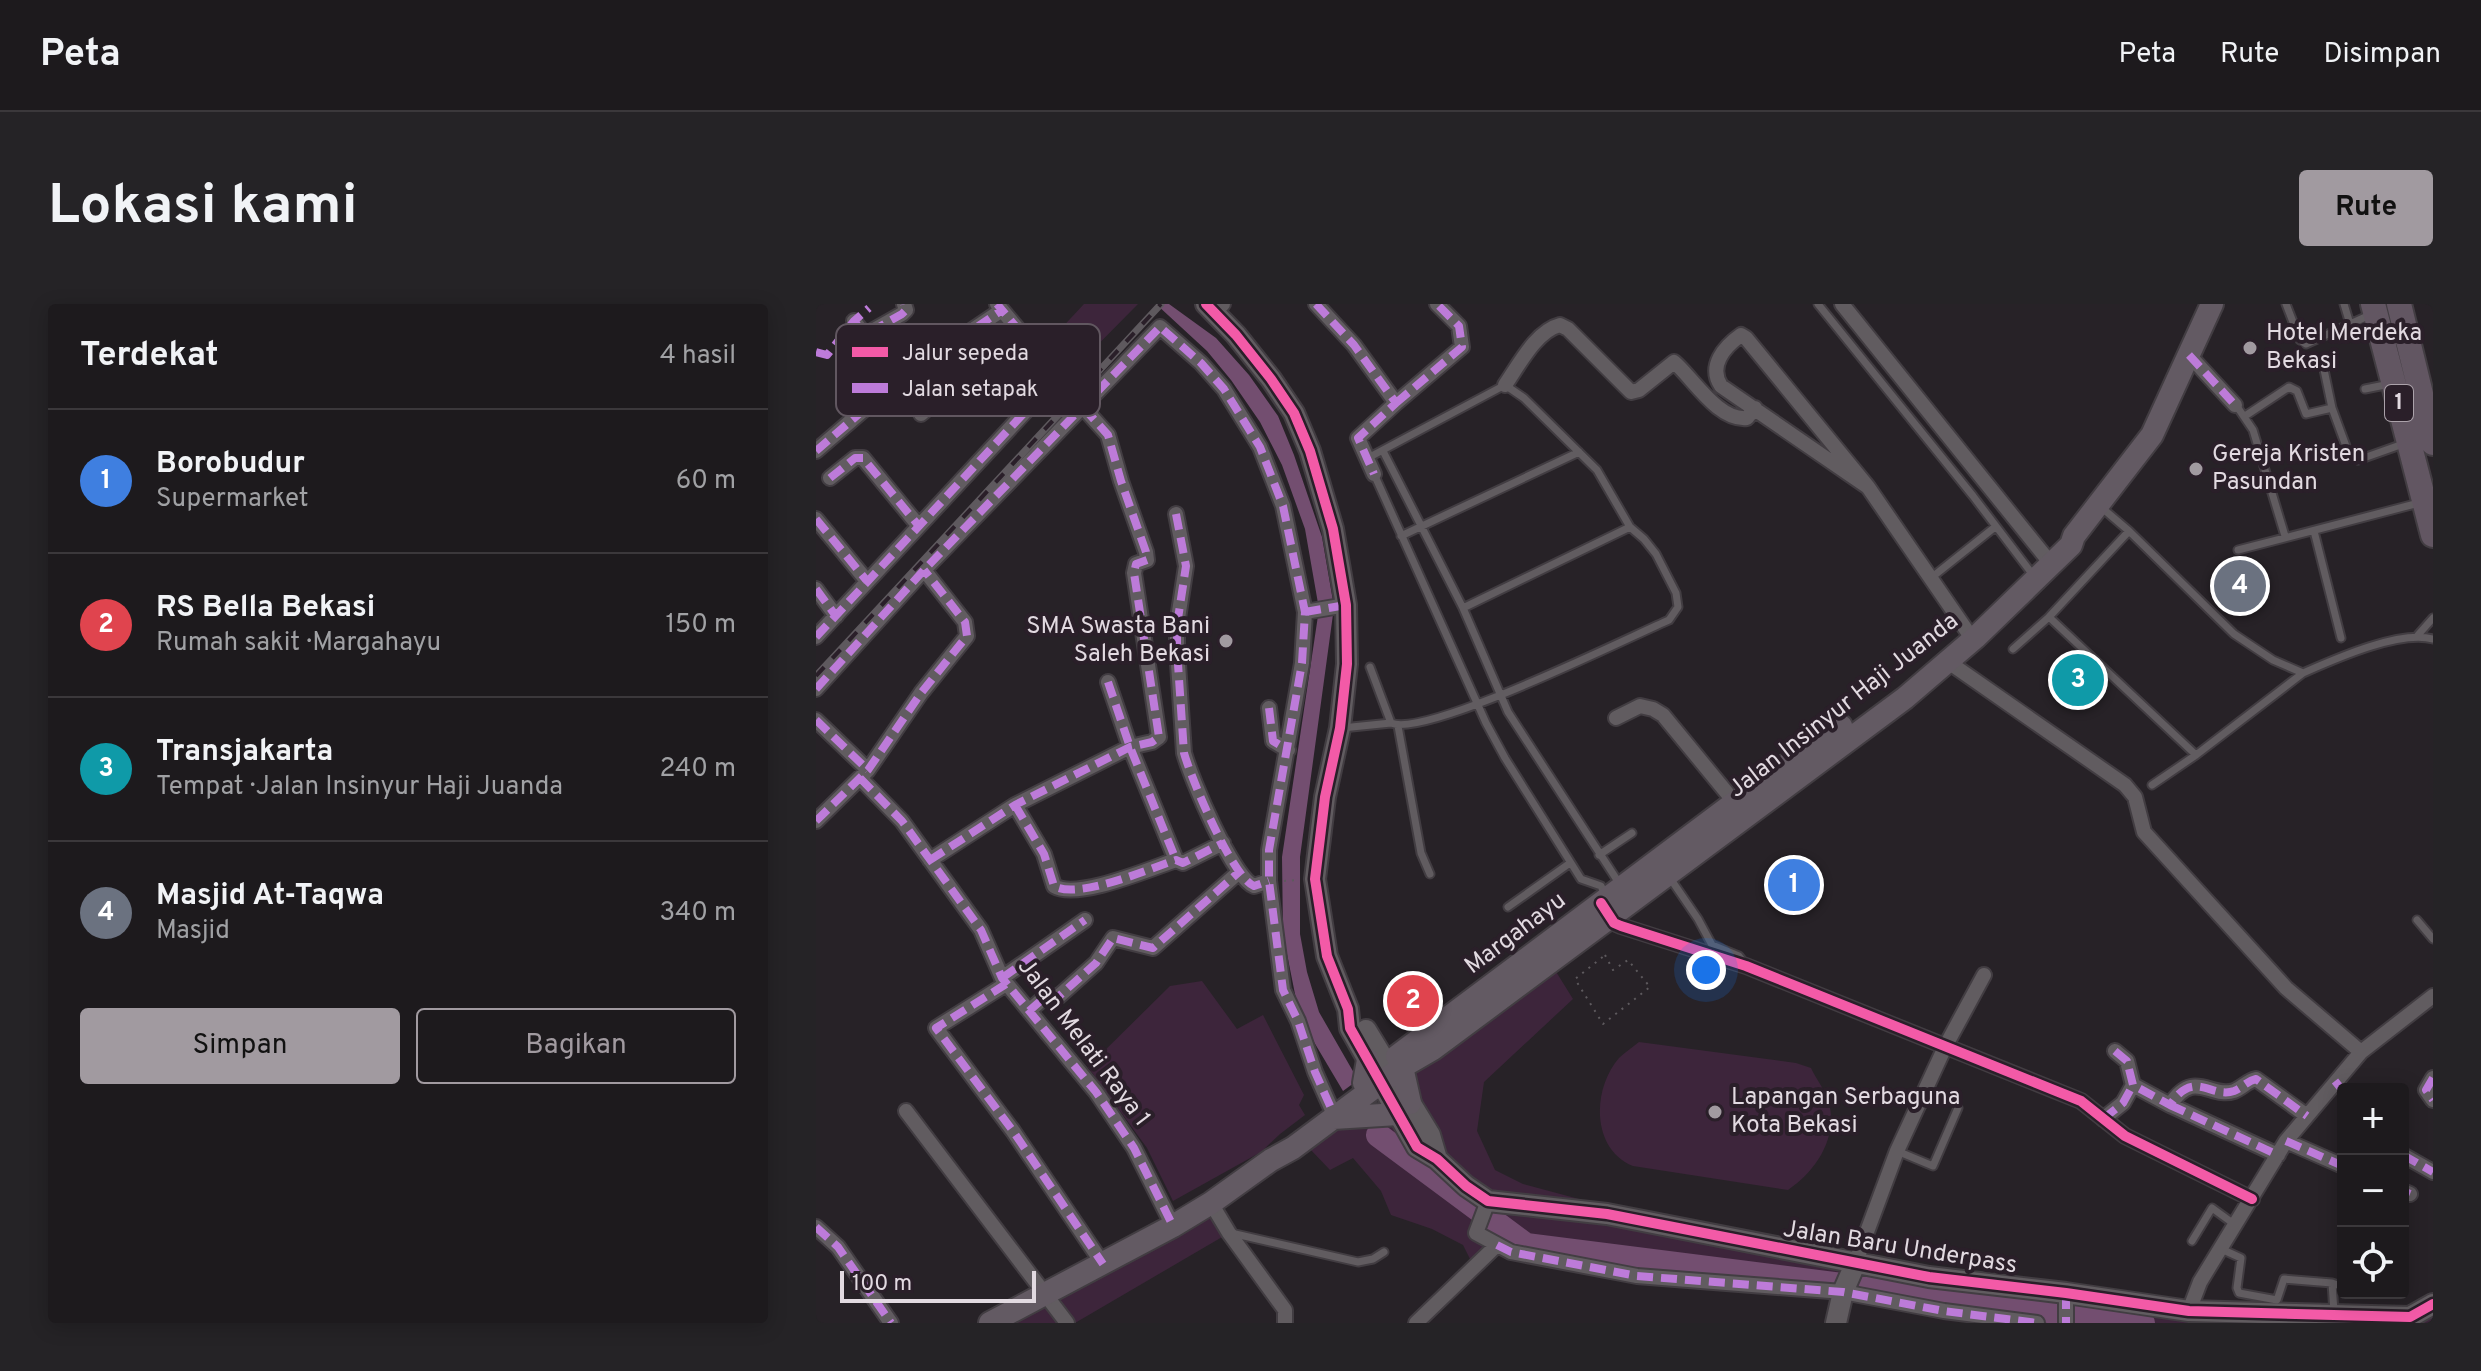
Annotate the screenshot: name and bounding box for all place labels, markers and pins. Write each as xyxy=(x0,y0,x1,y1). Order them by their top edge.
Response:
place label: Hotel Merdeka Bekasi xyxy=(2266,319,2422,377)
marker: Hotel Merdeka Bekasi xyxy=(2241,339,2259,357)
place label: Gereja Kristen Pasundan xyxy=(2212,440,2365,498)
marker: Gereja Kristen Pasundan xyxy=(2187,460,2205,478)
pin: 4 xyxy=(2214,556,2266,616)
place label: SMA Swasta Bani Saleh Bekasi xyxy=(1026,612,1210,670)
marker: SMA Swasta Bani Saleh Bekasi xyxy=(1217,632,1235,650)
pin: 3 xyxy=(2052,650,2104,710)
pin: 1 xyxy=(1768,855,1820,915)
pin: 2 xyxy=(1387,971,1439,1031)
place label: Lapangan Serbaguna Kota Bekasi xyxy=(1731,1083,1960,1141)
marker: Lapangan Serbaguna Kota Bekasi xyxy=(1706,1103,1724,1121)

